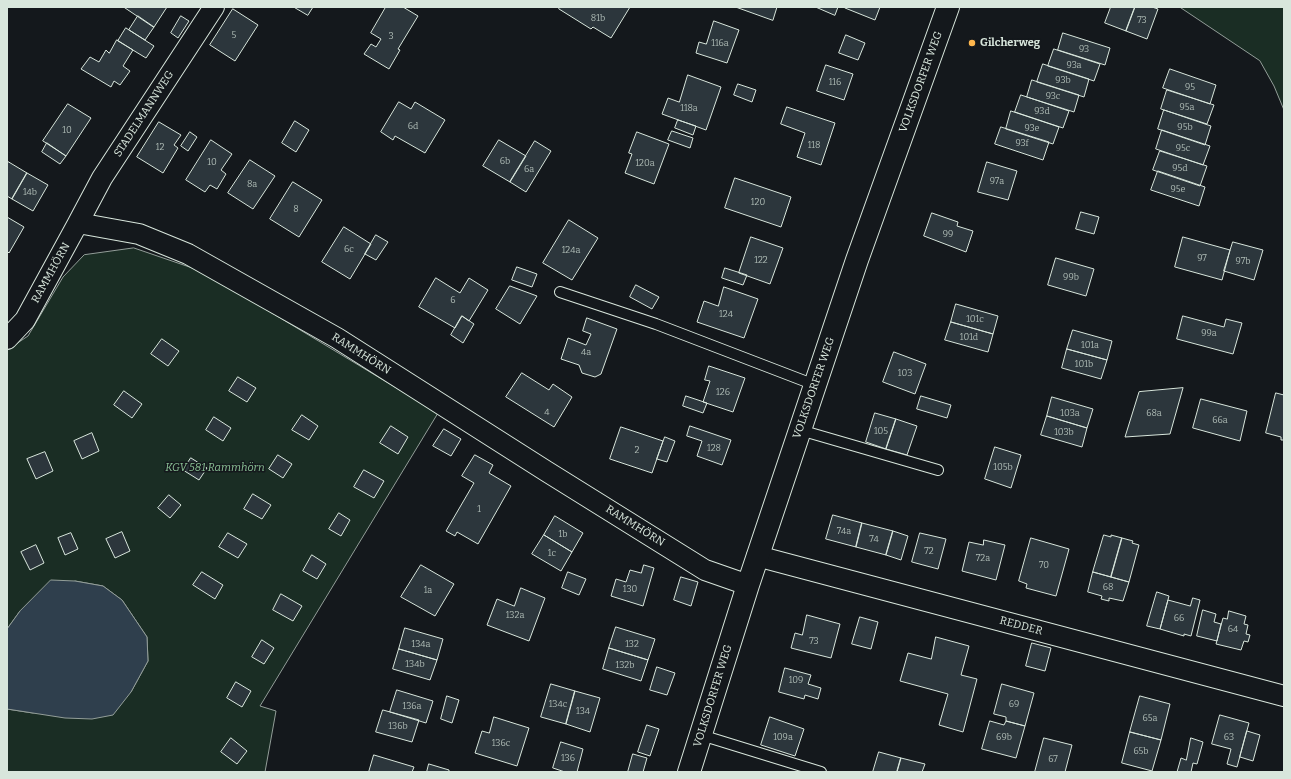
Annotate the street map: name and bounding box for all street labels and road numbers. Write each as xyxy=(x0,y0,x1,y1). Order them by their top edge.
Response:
street label: VOLKSDORFER WEG xyxy=(897,30,945,134)
street label: STADELMANNWEG xyxy=(111,69,177,159)
street label: RAMMHÖRN xyxy=(29,240,73,306)
street label: RAMMHÖRN xyxy=(329,331,393,377)
street label: VOLKSDORFER WEG xyxy=(790,335,838,441)
street label: RAMMHÖRN xyxy=(603,503,667,549)
street label: REDDER xyxy=(998,614,1044,638)
street label: VOLKSDORFER WEG xyxy=(691,643,735,749)

